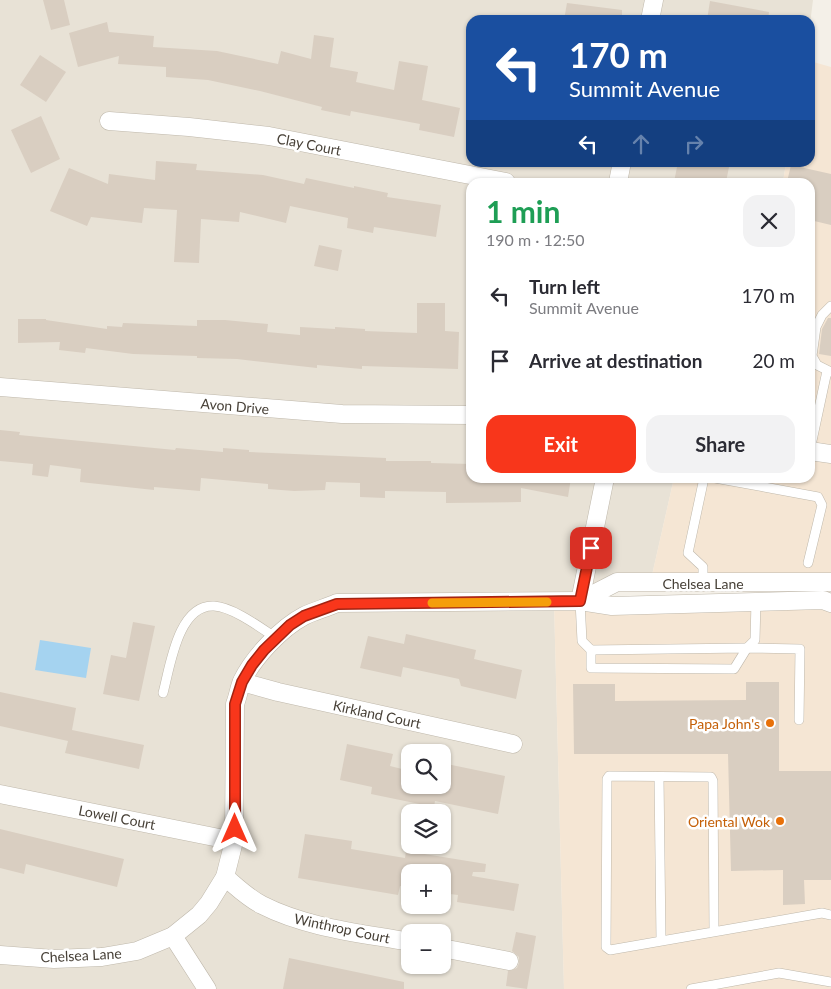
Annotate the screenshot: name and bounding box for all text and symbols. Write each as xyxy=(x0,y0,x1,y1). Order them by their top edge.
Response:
text: 170 m xyxy=(569,33,668,75)
icon: left xyxy=(486,35,551,100)
text: Summit Avenue xyxy=(569,75,720,102)
street label: Clay Court xyxy=(275,129,343,159)
icon: left xyxy=(574,130,602,158)
icon: ahead xyxy=(627,130,655,158)
icon: right xyxy=(680,130,708,158)
text: 1 min xyxy=(486,193,560,229)
button: close xyxy=(743,195,795,247)
text: 190 m · 12:50 xyxy=(486,230,585,249)
text: Turn left xyxy=(529,275,600,298)
icon: left xyxy=(486,282,514,310)
text: 170 m xyxy=(741,284,795,307)
text: Summit Avenue xyxy=(529,298,639,317)
icon: arrive xyxy=(486,347,514,375)
text: Arrive at destination xyxy=(529,349,702,372)
text: 20 m xyxy=(752,349,795,372)
street label: Avon Drive xyxy=(200,395,270,417)
button: Exit xyxy=(486,415,636,473)
button: Share xyxy=(646,415,795,473)
pin xyxy=(570,527,612,569)
icon: arrive xyxy=(577,534,605,562)
street label: Chelsea Lane xyxy=(662,575,744,592)
street label: Kirkland Court xyxy=(331,696,423,732)
place label: Papa John's xyxy=(689,715,760,732)
marker: Papa John's xyxy=(764,717,776,729)
map controls xyxy=(401,744,451,974)
button: search xyxy=(401,744,451,794)
street label: Lowell Court xyxy=(77,801,157,833)
position arrow xyxy=(208,802,260,854)
button: layers xyxy=(401,804,451,854)
place label: Oriental Wok xyxy=(688,813,771,830)
marker: Oriental Wok xyxy=(774,815,786,827)
button: + xyxy=(401,864,451,914)
street label: Winthrop Court xyxy=(292,910,392,946)
button: − xyxy=(401,924,451,974)
street label: Chelsea Lane xyxy=(40,944,122,966)

